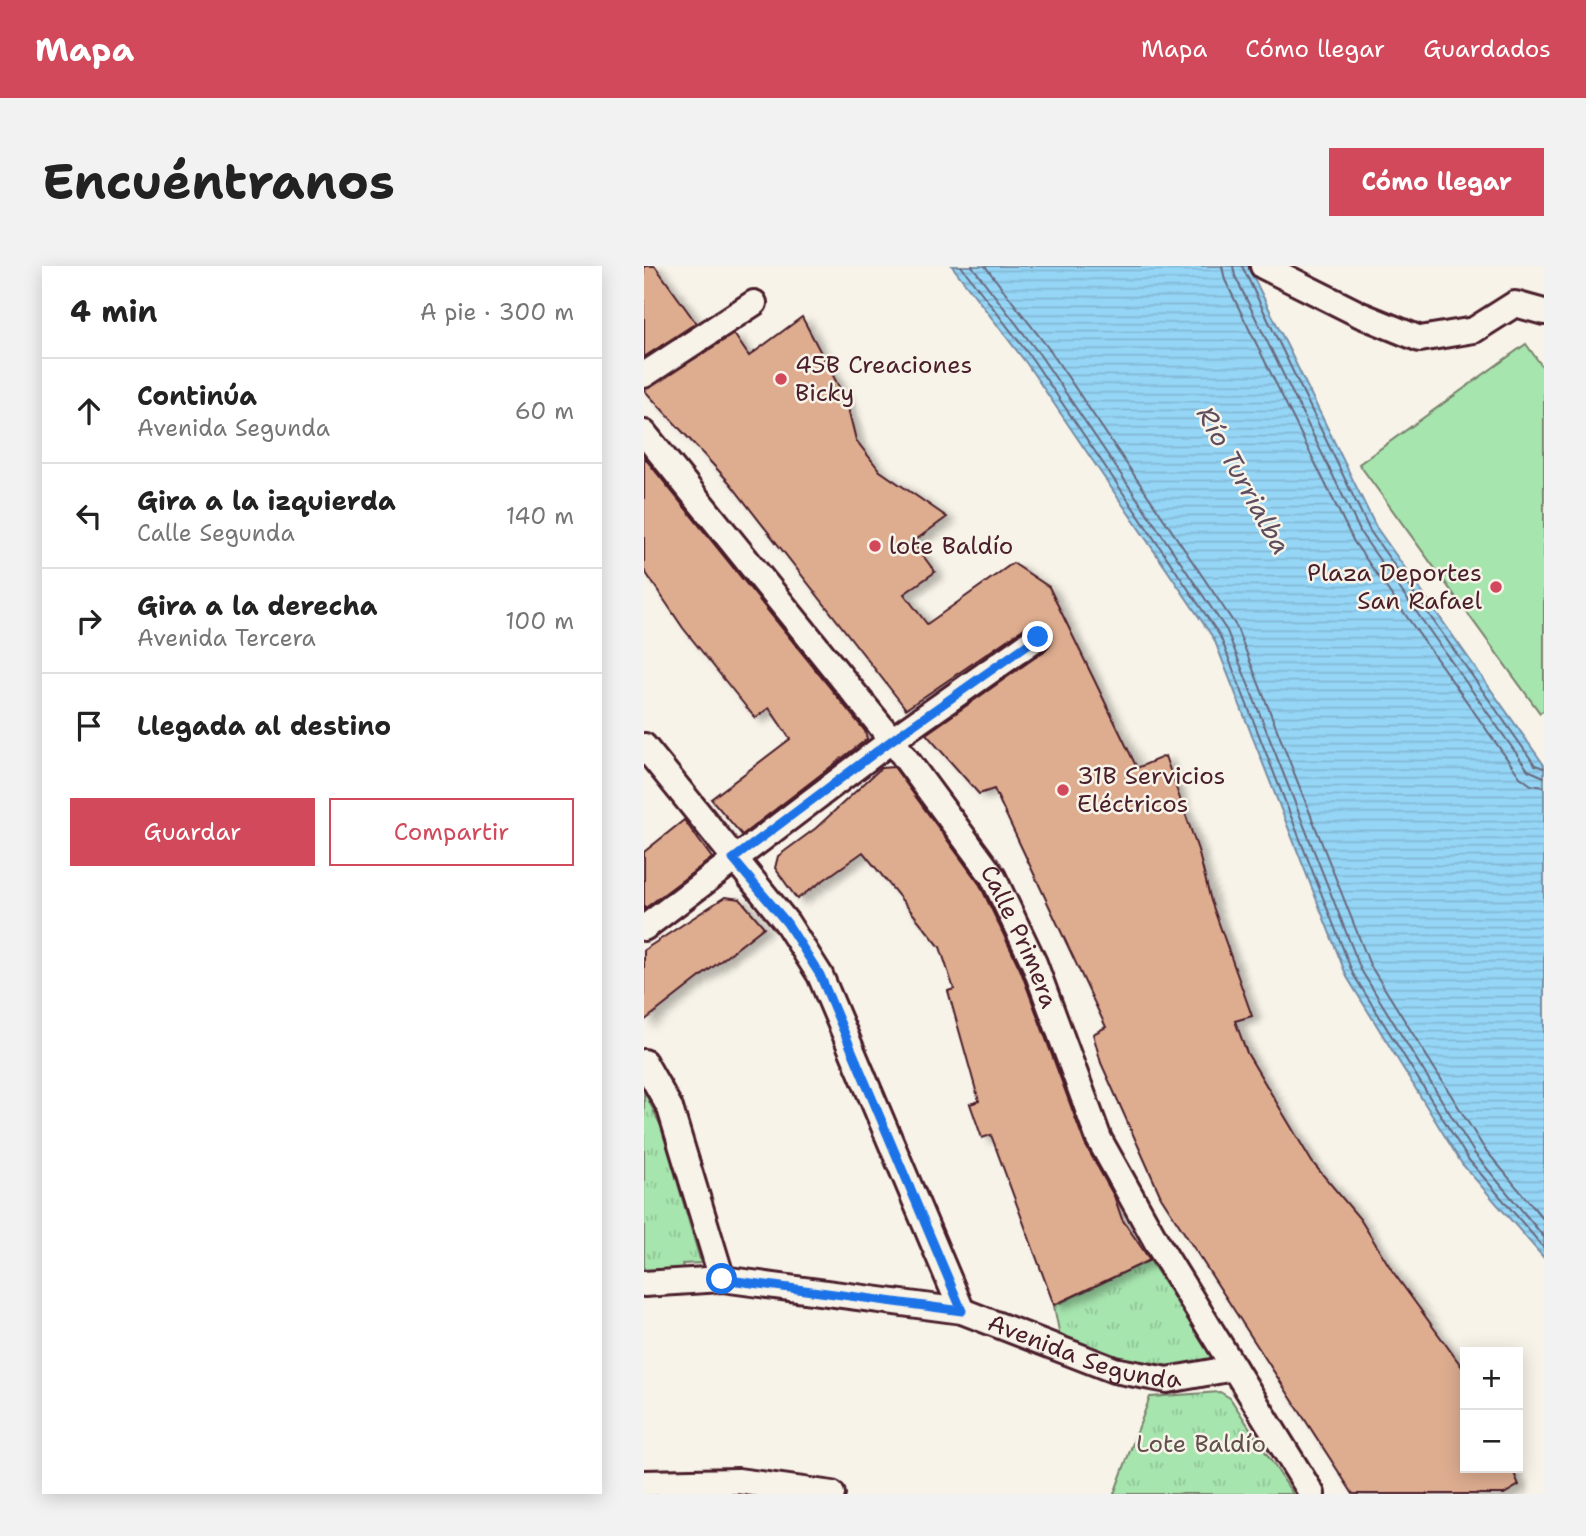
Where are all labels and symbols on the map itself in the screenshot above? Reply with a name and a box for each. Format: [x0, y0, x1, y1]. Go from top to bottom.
place label: 45B Creaciones Bicky [795, 349, 972, 409]
marker: 45B Creaciones Bicky [773, 371, 789, 387]
water label: Río Turrialba [1189, 400, 1299, 560]
place label: lote Baldío [889, 530, 1013, 562]
marker: lote Baldío [867, 538, 883, 554]
place label: Plaza Deportes San Rafael [1307, 557, 1483, 617]
marker: Plaza Deportes San Rafael [1488, 579, 1504, 595]
route end [1022, 621, 1053, 652]
place label: 31B Servicios Eléctricos [1077, 760, 1225, 820]
marker: 31B Servicios Eléctricos [1055, 782, 1071, 798]
street label: Calle Primera [973, 858, 1065, 1013]
route start [706, 1263, 737, 1294]
street label: Avenida Segunda [983, 1307, 1183, 1396]
park label: Lote Baldío [1136, 1428, 1266, 1460]

